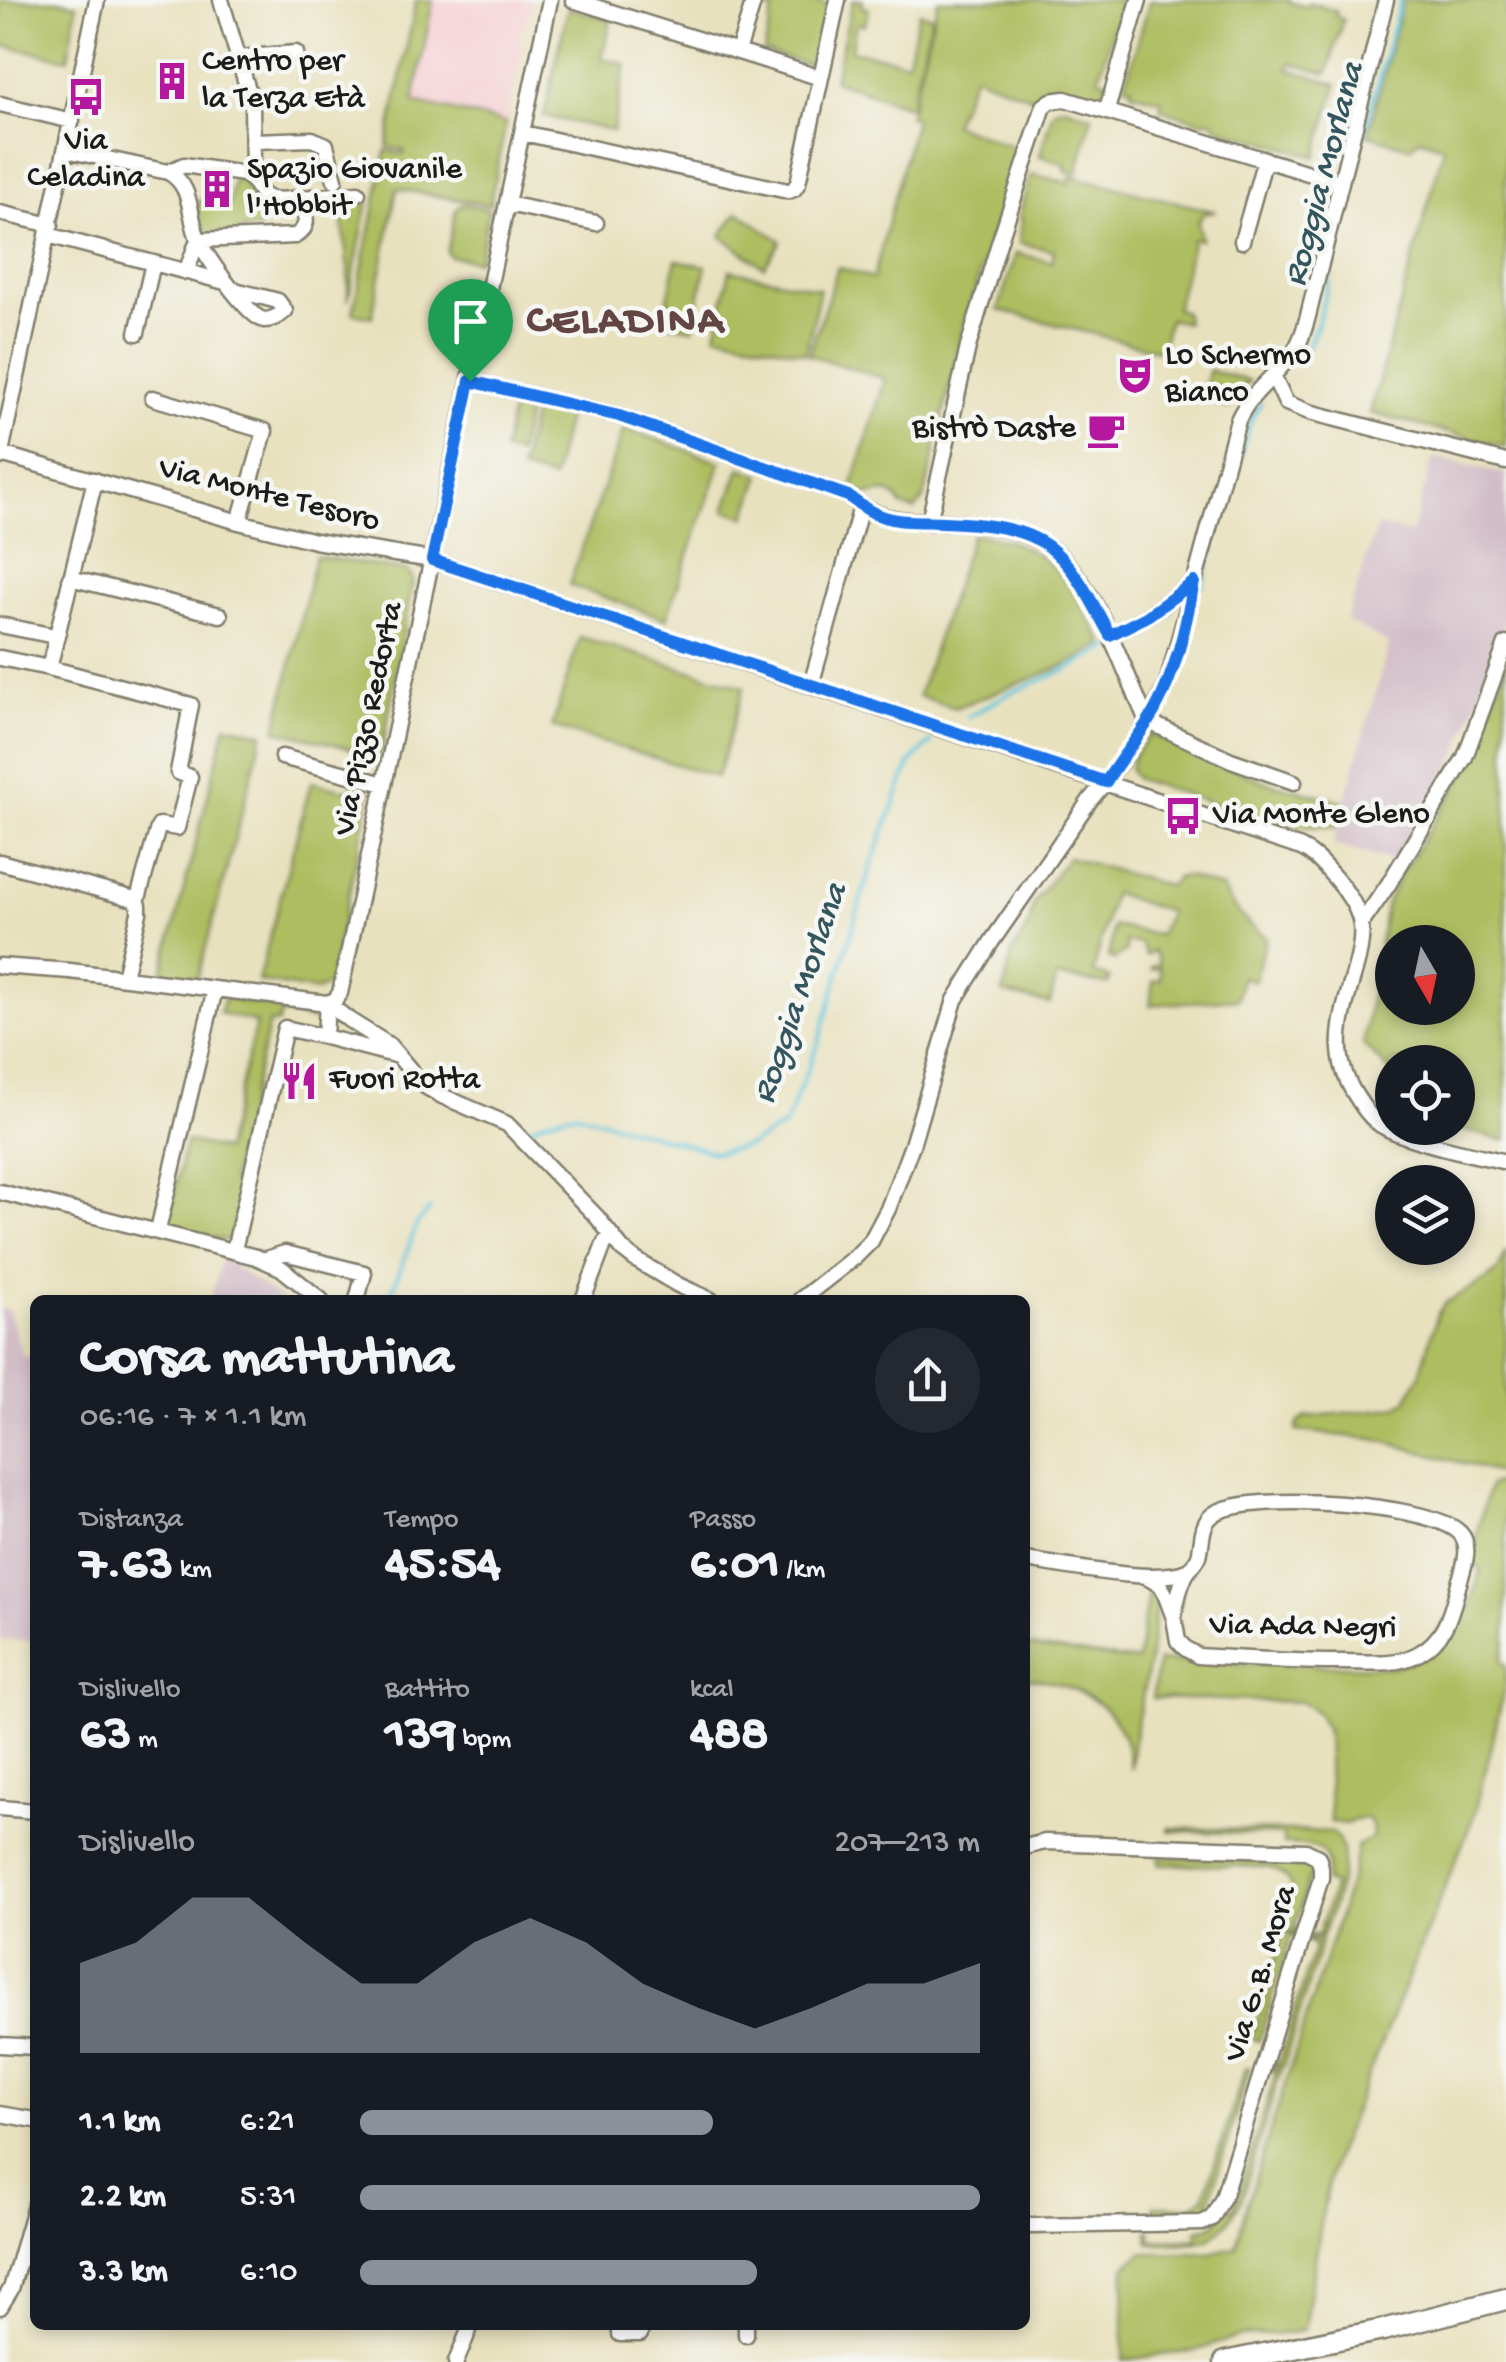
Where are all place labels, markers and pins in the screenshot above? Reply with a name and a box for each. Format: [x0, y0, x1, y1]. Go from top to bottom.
place label: Centro per la Terza Età [202, 44, 366, 119]
building icon: Centro per la Terza Età [151, 60, 193, 102]
bus stop icon: Via Celadina [65, 76, 107, 118]
place label: Via Celadina [27, 123, 146, 198]
place label: Spazio Giovanile l'Hobbit [247, 152, 462, 227]
building icon: Spazio Giovanile l'Hobbit [196, 168, 238, 210]
pin [428, 279, 513, 382]
place label: Lo Schermo Bianco [1164, 338, 1311, 413]
theatre icon: Lo Schermo Bianco [1114, 354, 1156, 396]
cafe icon: Bistrò Daste [1085, 409, 1127, 451]
place label: Bistrò Daste [911, 411, 1076, 449]
bus stop icon: Via Monte Gleno [1162, 795, 1204, 837]
place label: Via Monte Gleno [1212, 797, 1430, 835]
restaurant icon: Fuori Rotta [278, 1060, 320, 1102]
place label: Fuori Rotta [328, 1062, 481, 1100]

